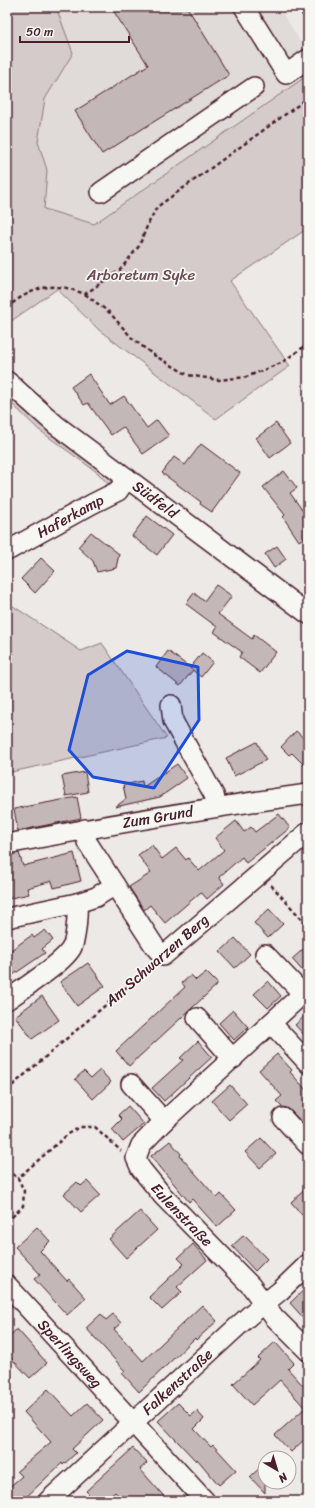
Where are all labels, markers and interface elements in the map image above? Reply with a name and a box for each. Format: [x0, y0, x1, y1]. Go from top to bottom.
scale bar [20, 18, 129, 44]
text: 50 m [26, 21, 53, 43]
park label: Arboretum Syke [86, 262, 195, 288]
street label: Südfeld [127, 474, 185, 526]
street label: Haferkamp [32, 487, 109, 545]
street label: Zum Grund [120, 798, 196, 836]
street label: Am Schwarzen Berg [98, 907, 215, 1014]
street label: Eulenstraße [144, 1177, 219, 1253]
street label: Sperlingsweg [31, 1313, 109, 1395]
street label: Falkenstraße [136, 1342, 219, 1422]
north arrow [257, 1450, 297, 1490]
text: N [274, 1467, 292, 1488]

